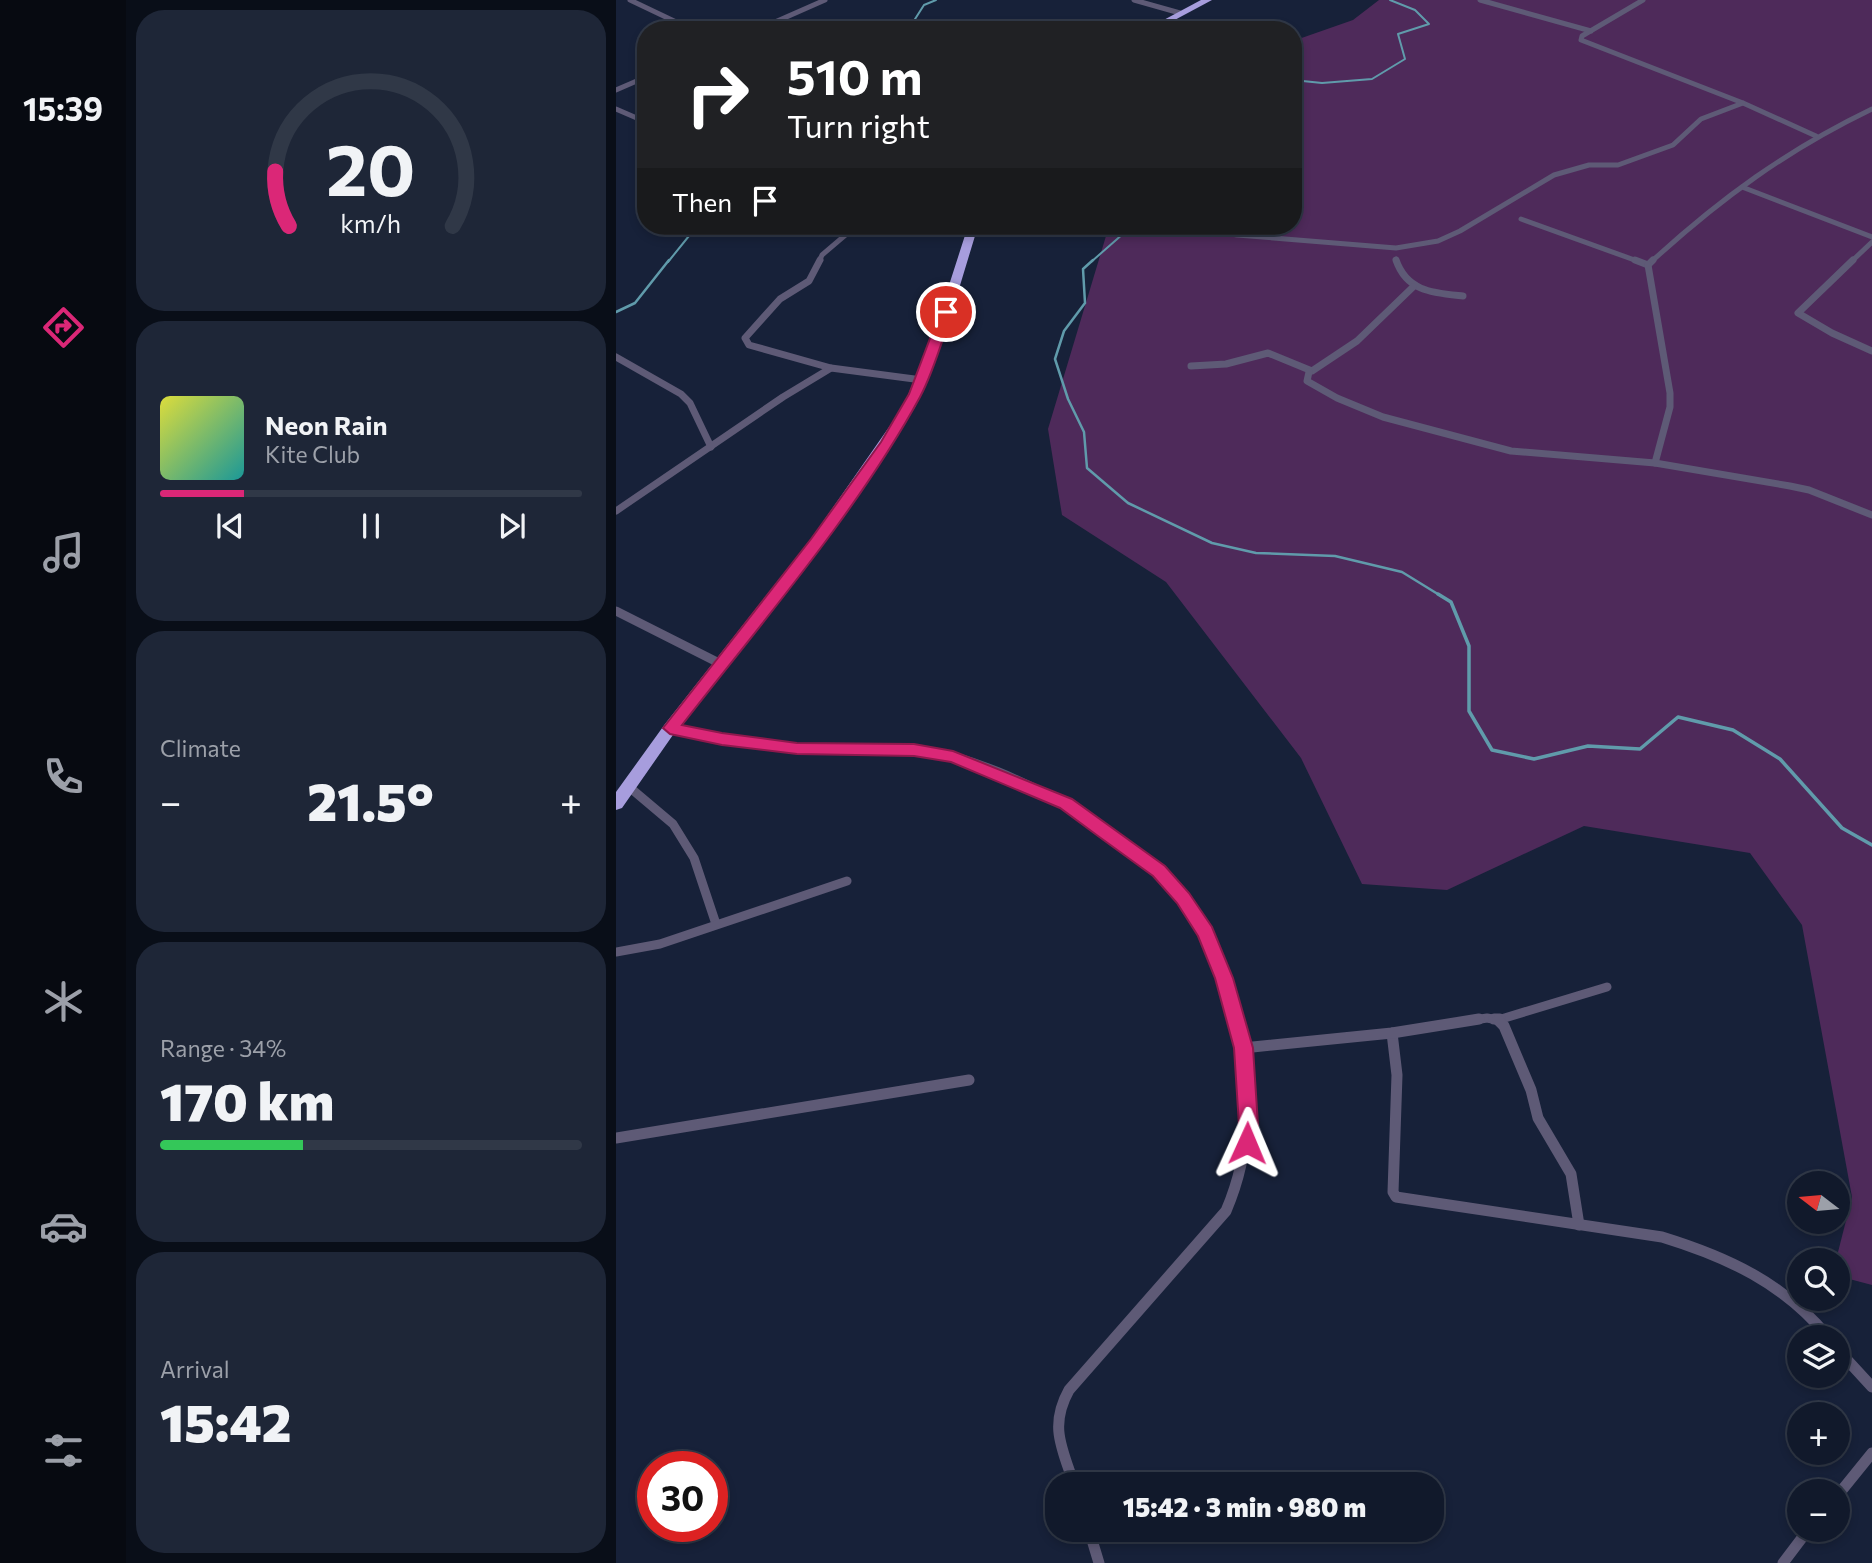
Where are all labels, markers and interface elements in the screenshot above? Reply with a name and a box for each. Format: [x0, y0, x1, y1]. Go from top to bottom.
text: 510 m [787, 45, 922, 105]
icon: right [672, 49, 763, 140]
text: 15:39 [23, 88, 103, 128]
text: Turn right [787, 105, 930, 145]
text: 20 [326, 123, 416, 212]
icon: arrive [746, 182, 784, 220]
text: Then [672, 186, 732, 217]
text: km/h [341, 208, 401, 238]
pin [916, 282, 976, 342]
icon: arrive [927, 293, 965, 331]
icon: directions [39, 303, 88, 352]
text: Neon Rain [265, 409, 388, 440]
text: Kite Club [265, 440, 360, 468]
icon: previous [211, 507, 249, 545]
icon: pause [352, 507, 390, 545]
icon: next [493, 507, 531, 545]
icon: music [39, 528, 88, 577]
text: Climate [160, 734, 241, 762]
icon: phone [39, 752, 88, 801]
text: 21.5° [307, 768, 434, 832]
text: − [160, 777, 182, 824]
text: + [560, 777, 582, 824]
icon: climate [39, 977, 88, 1026]
text: Range · 34% [160, 1034, 286, 1062]
text: 170 km [160, 1068, 334, 1132]
position arrow [1210, 1106, 1284, 1180]
north arrow [1787, 1171, 1850, 1234]
map controls [1787, 1171, 1850, 1542]
icon: car [39, 1202, 88, 1251]
button: search [1787, 1248, 1850, 1311]
button: layers [1787, 1325, 1850, 1388]
text: Arrival [160, 1355, 230, 1383]
text: 15:42 [160, 1389, 292, 1453]
button: + [1787, 1402, 1850, 1465]
icon: filters [39, 1426, 88, 1475]
speed limit sign: 30 [637, 1451, 728, 1542]
button: − [1787, 1479, 1850, 1542]
text: 15:42 · 3 min · 980 m [1123, 1491, 1366, 1522]

